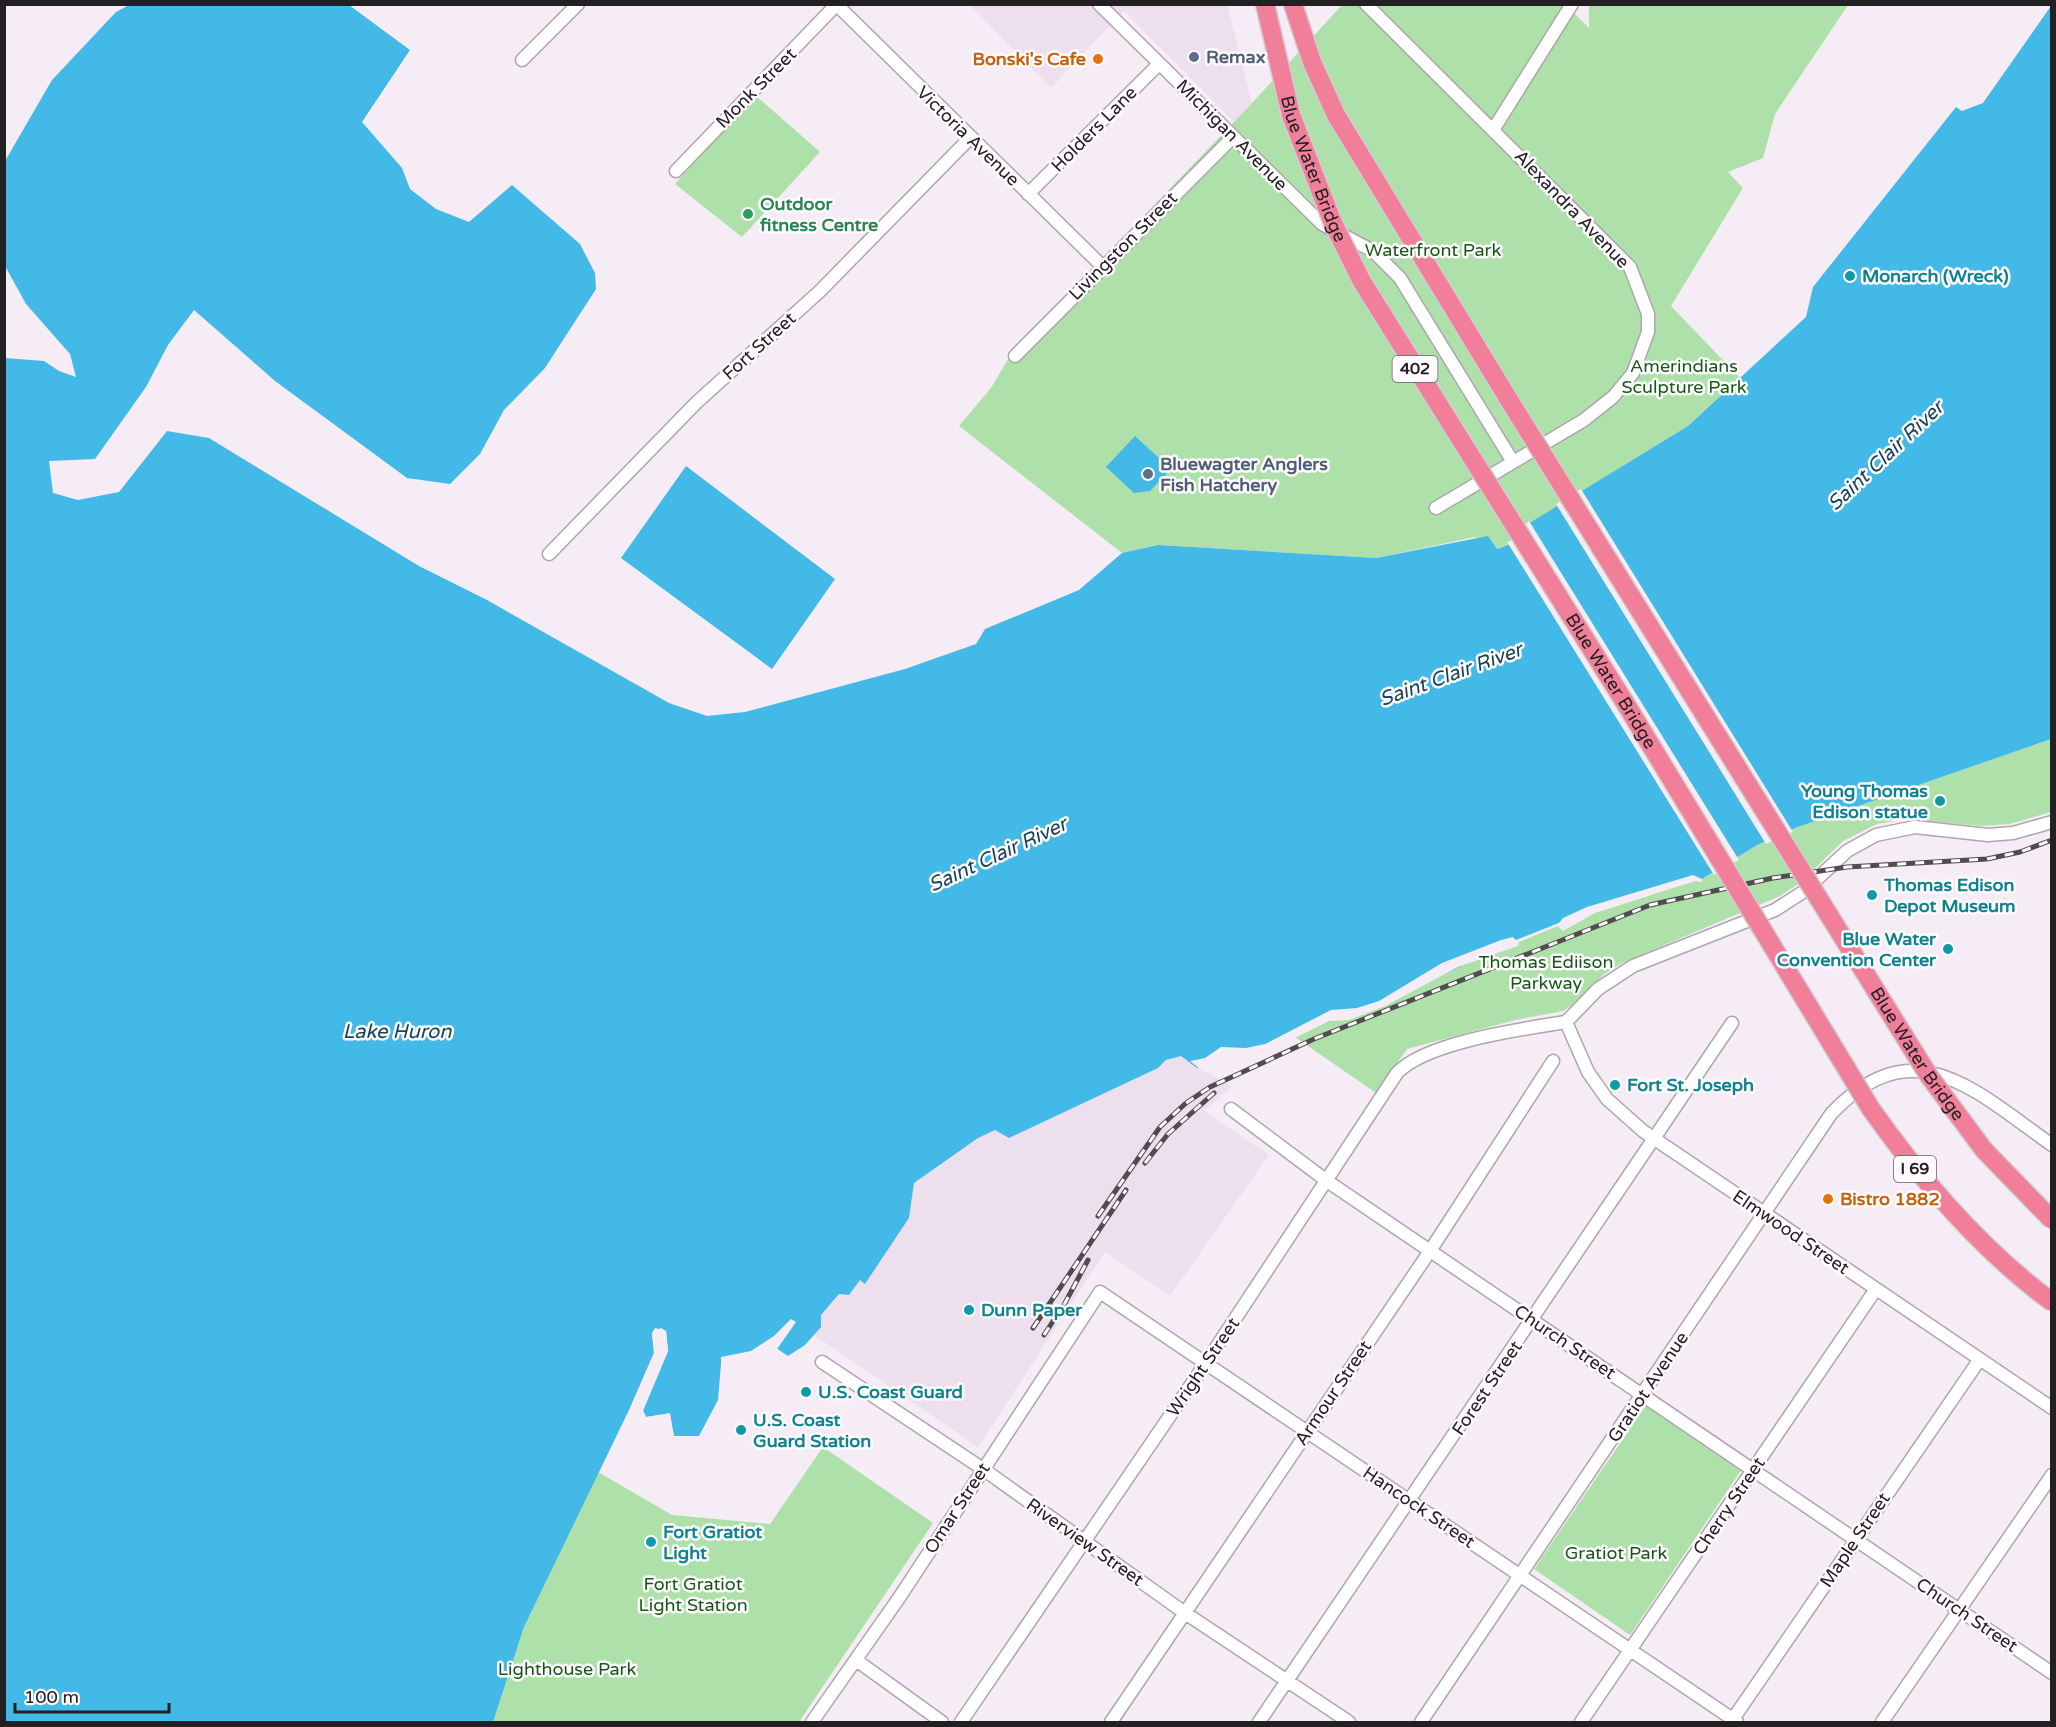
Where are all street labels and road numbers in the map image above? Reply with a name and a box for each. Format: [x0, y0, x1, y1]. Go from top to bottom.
street label: Monk Street [711, 43, 801, 133]
street label: Michigan Avenue [1172, 75, 1292, 195]
street label: Victoria Avenue [912, 81, 1024, 191]
street label: Holders Lane [1047, 82, 1141, 176]
street label: Blue Water Bridge [1276, 93, 1352, 246]
street label: Alexandra Avenue [1510, 145, 1634, 273]
street label: Livingston Street [1064, 187, 1182, 305]
street label: Fort Street [718, 307, 800, 385]
road number: 402 [1392, 356, 1438, 382]
street label: Blue Water Bridge [1561, 609, 1661, 753]
street label: Blue Water Bridge [1866, 983, 1969, 1125]
road number: I 69 [1894, 1156, 1936, 1182]
street label: Elmwood Street [1729, 1185, 1854, 1279]
street label: Church Street [1510, 1300, 1620, 1384]
street label: Wright Street [1162, 1313, 1244, 1421]
street label: Gratiot Avenue [1603, 1328, 1693, 1446]
street label: Armour Street [1290, 1336, 1376, 1450]
street label: Forest Street [1447, 1336, 1527, 1440]
street label: Cherry Street [1688, 1453, 1770, 1559]
street label: Omar Street [919, 1458, 995, 1558]
street label: Hancock Street [1359, 1461, 1479, 1553]
street label: Maple Street [1815, 1488, 1895, 1592]
street label: Riverview Street [1022, 1493, 1148, 1591]
street label: Church Street [1912, 1573, 2022, 1657]

